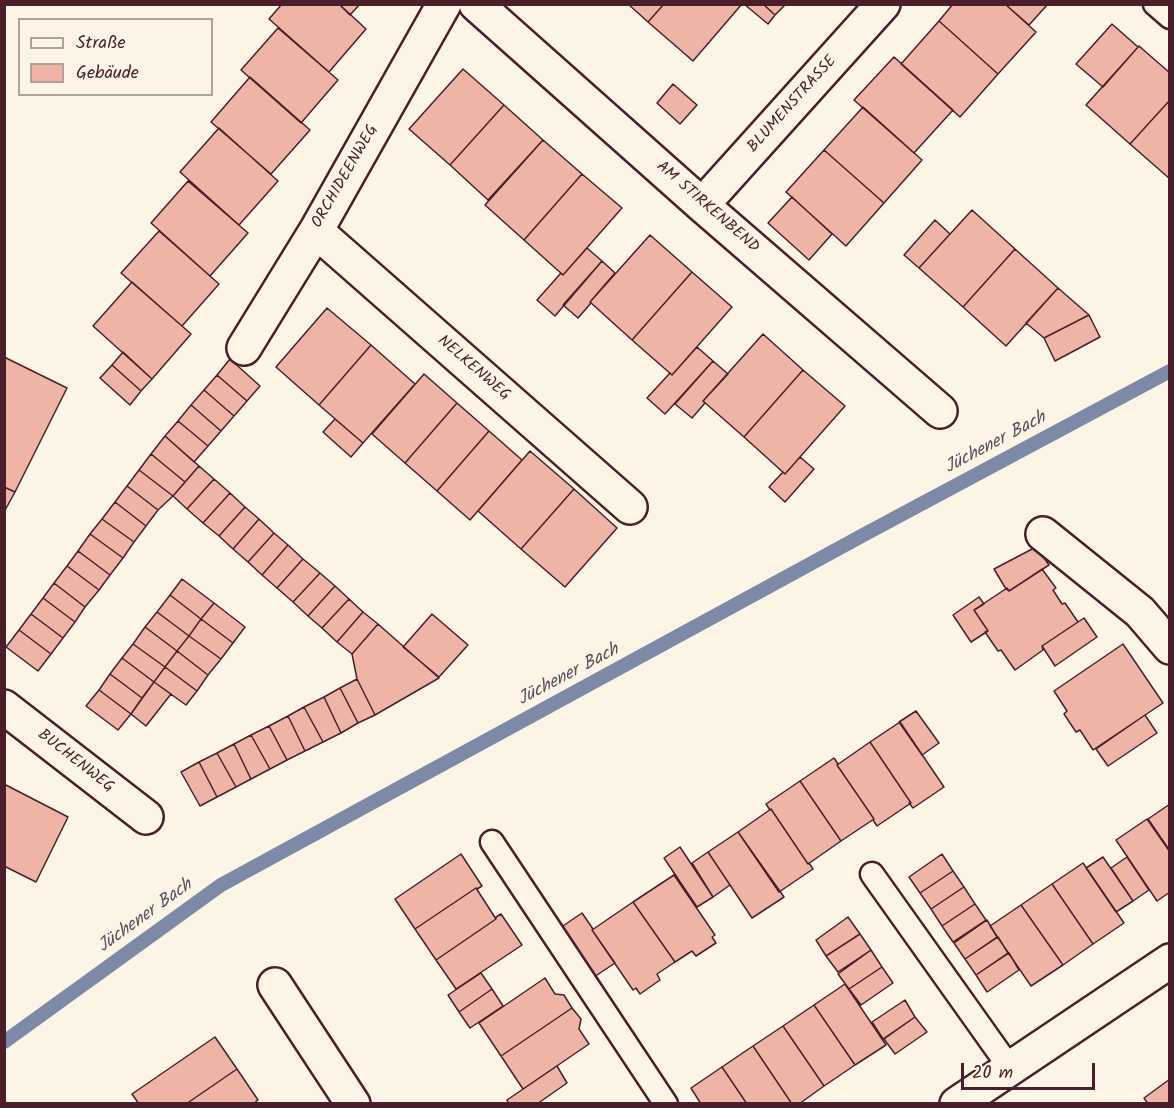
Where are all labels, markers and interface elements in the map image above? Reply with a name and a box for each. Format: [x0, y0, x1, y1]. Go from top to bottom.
legend [18, 18, 213, 96]
text: Straße [76, 29, 126, 58]
street label: BLUMENSTRASSE [744, 53, 842, 157]
text: Gebäude [76, 59, 139, 88]
street label: ORCHIDEENWEG [309, 122, 383, 232]
street label: AM STIRKENBEND [651, 158, 763, 258]
street label: NELKENWEG [433, 332, 513, 406]
water label: Jüchener Bach [942, 408, 1050, 480]
water label: Jüchener Bach [515, 640, 623, 712]
street label: BUCHENWEG [33, 726, 117, 798]
water label: Jüchener Bach [95, 876, 197, 958]
scale bar [964, 1051, 1098, 1089]
text: 20 m [972, 1059, 1013, 1088]

